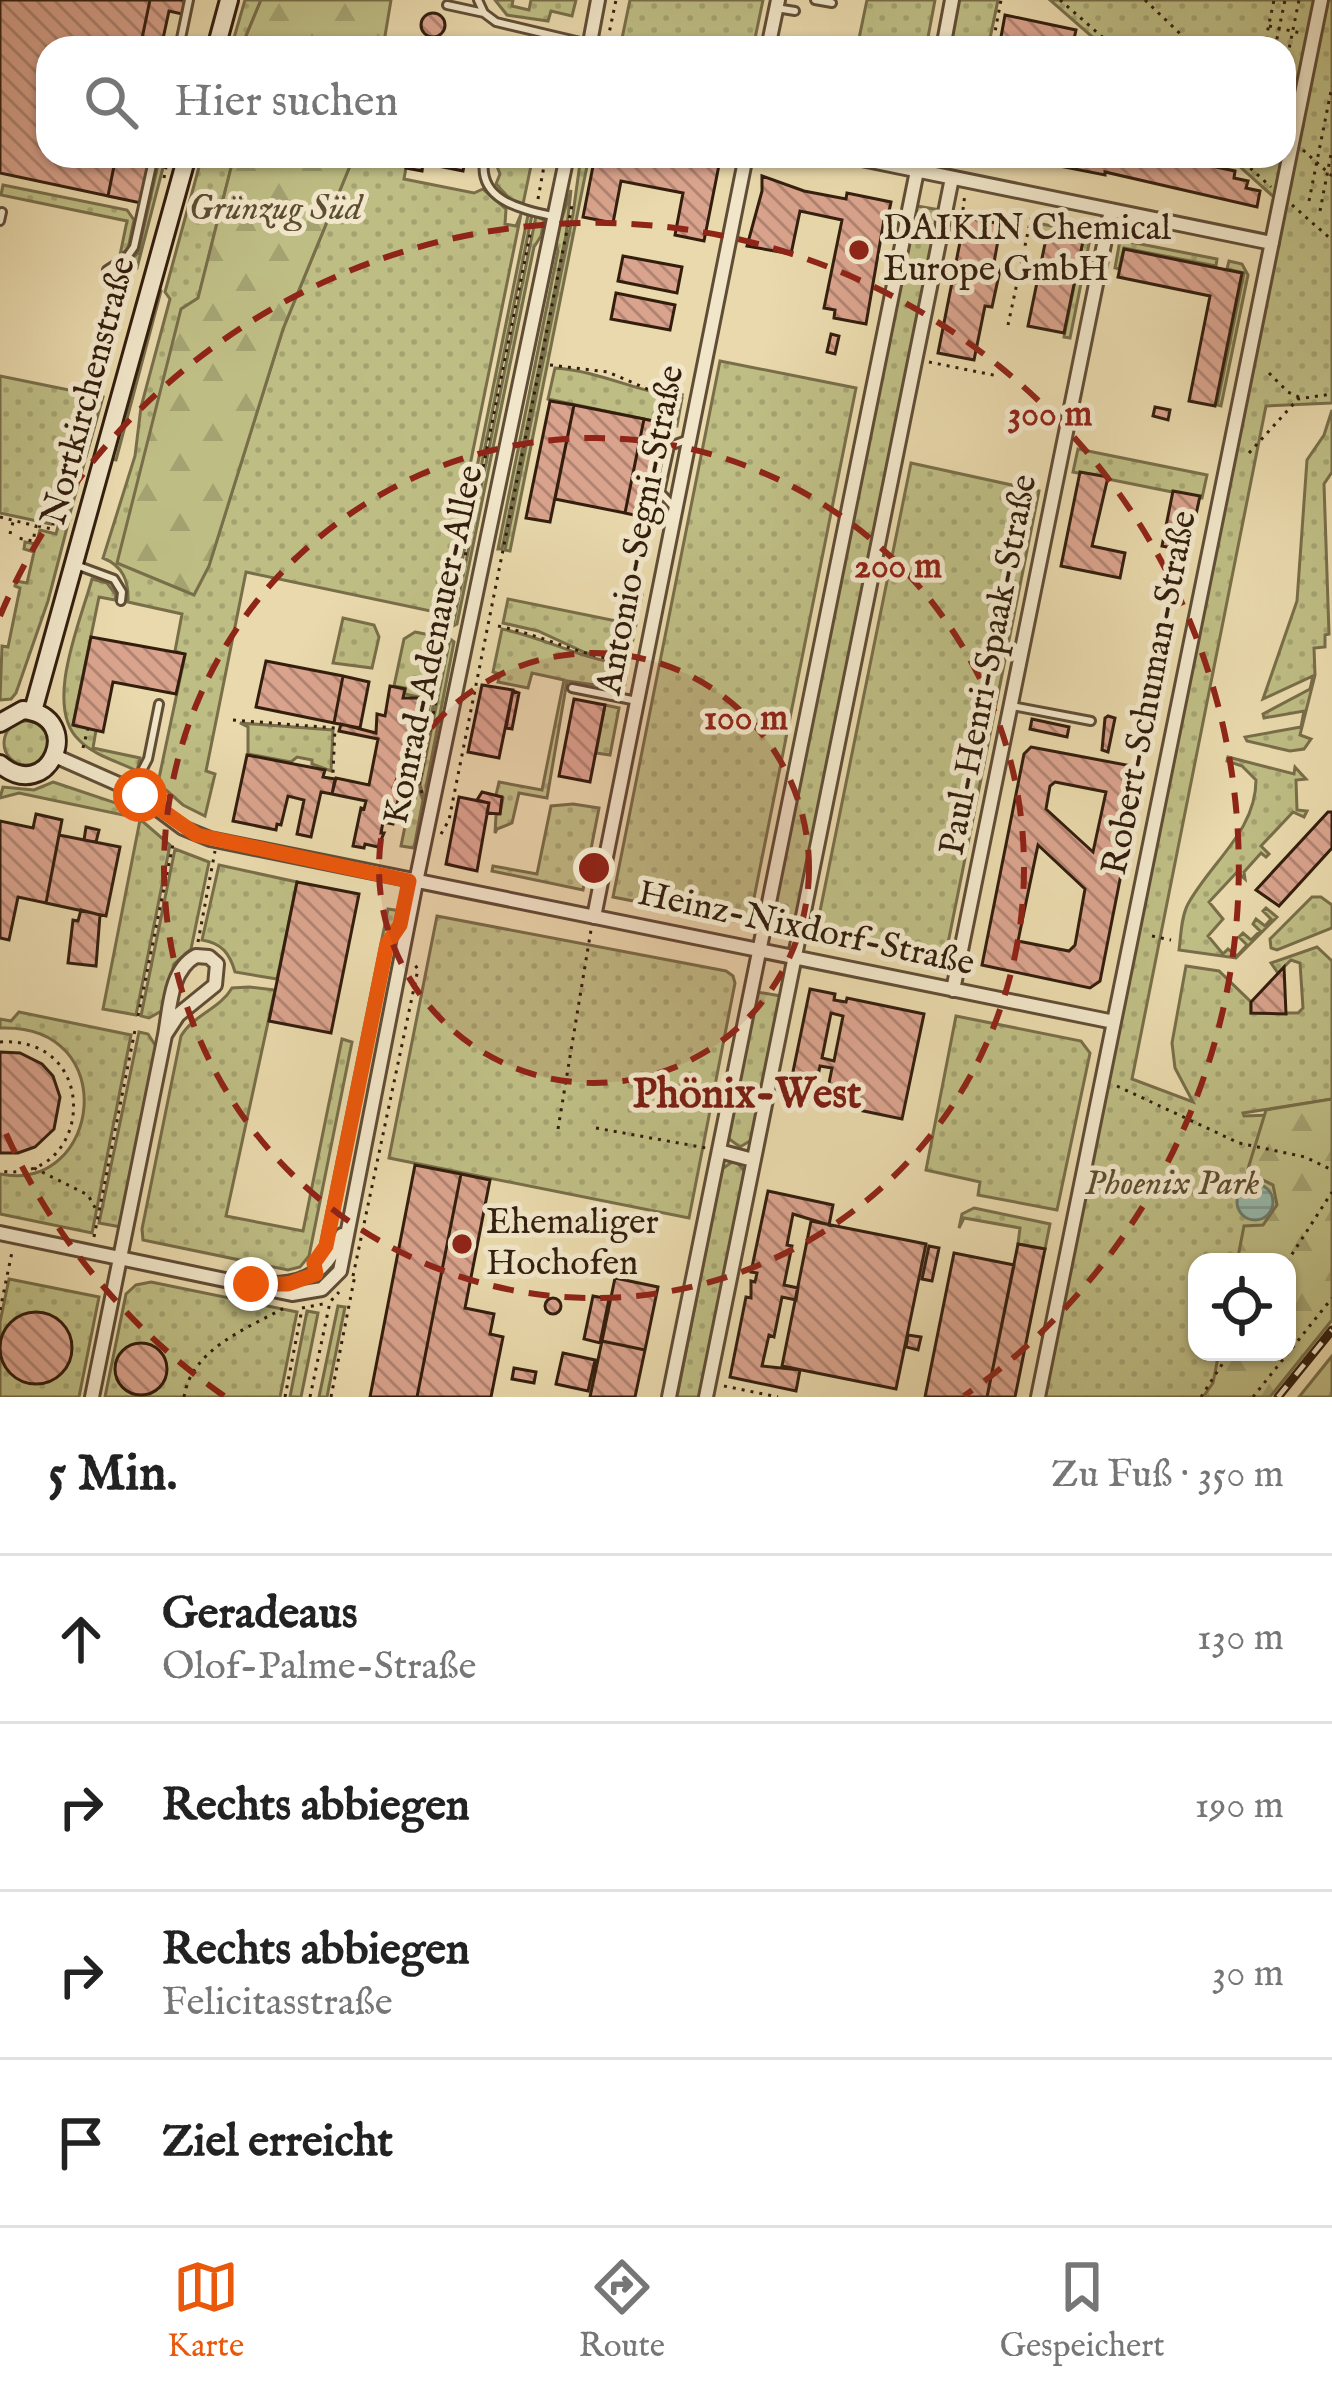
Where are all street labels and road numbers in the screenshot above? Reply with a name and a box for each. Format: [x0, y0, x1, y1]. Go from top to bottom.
street label: Nortkirchenstraße [31, 252, 147, 530]
street label: Antonio-Segni-Straße [586, 361, 695, 699]
street label: Konrad-Adenauer-Allee [373, 461, 495, 829]
street label: Paul-Henri-Spaak-Straße [930, 471, 1048, 859]
street label: Robert-Schuman-Straße [1092, 507, 1208, 879]
street label: Heinz-Nixdorf-Straße [633, 871, 979, 987]

